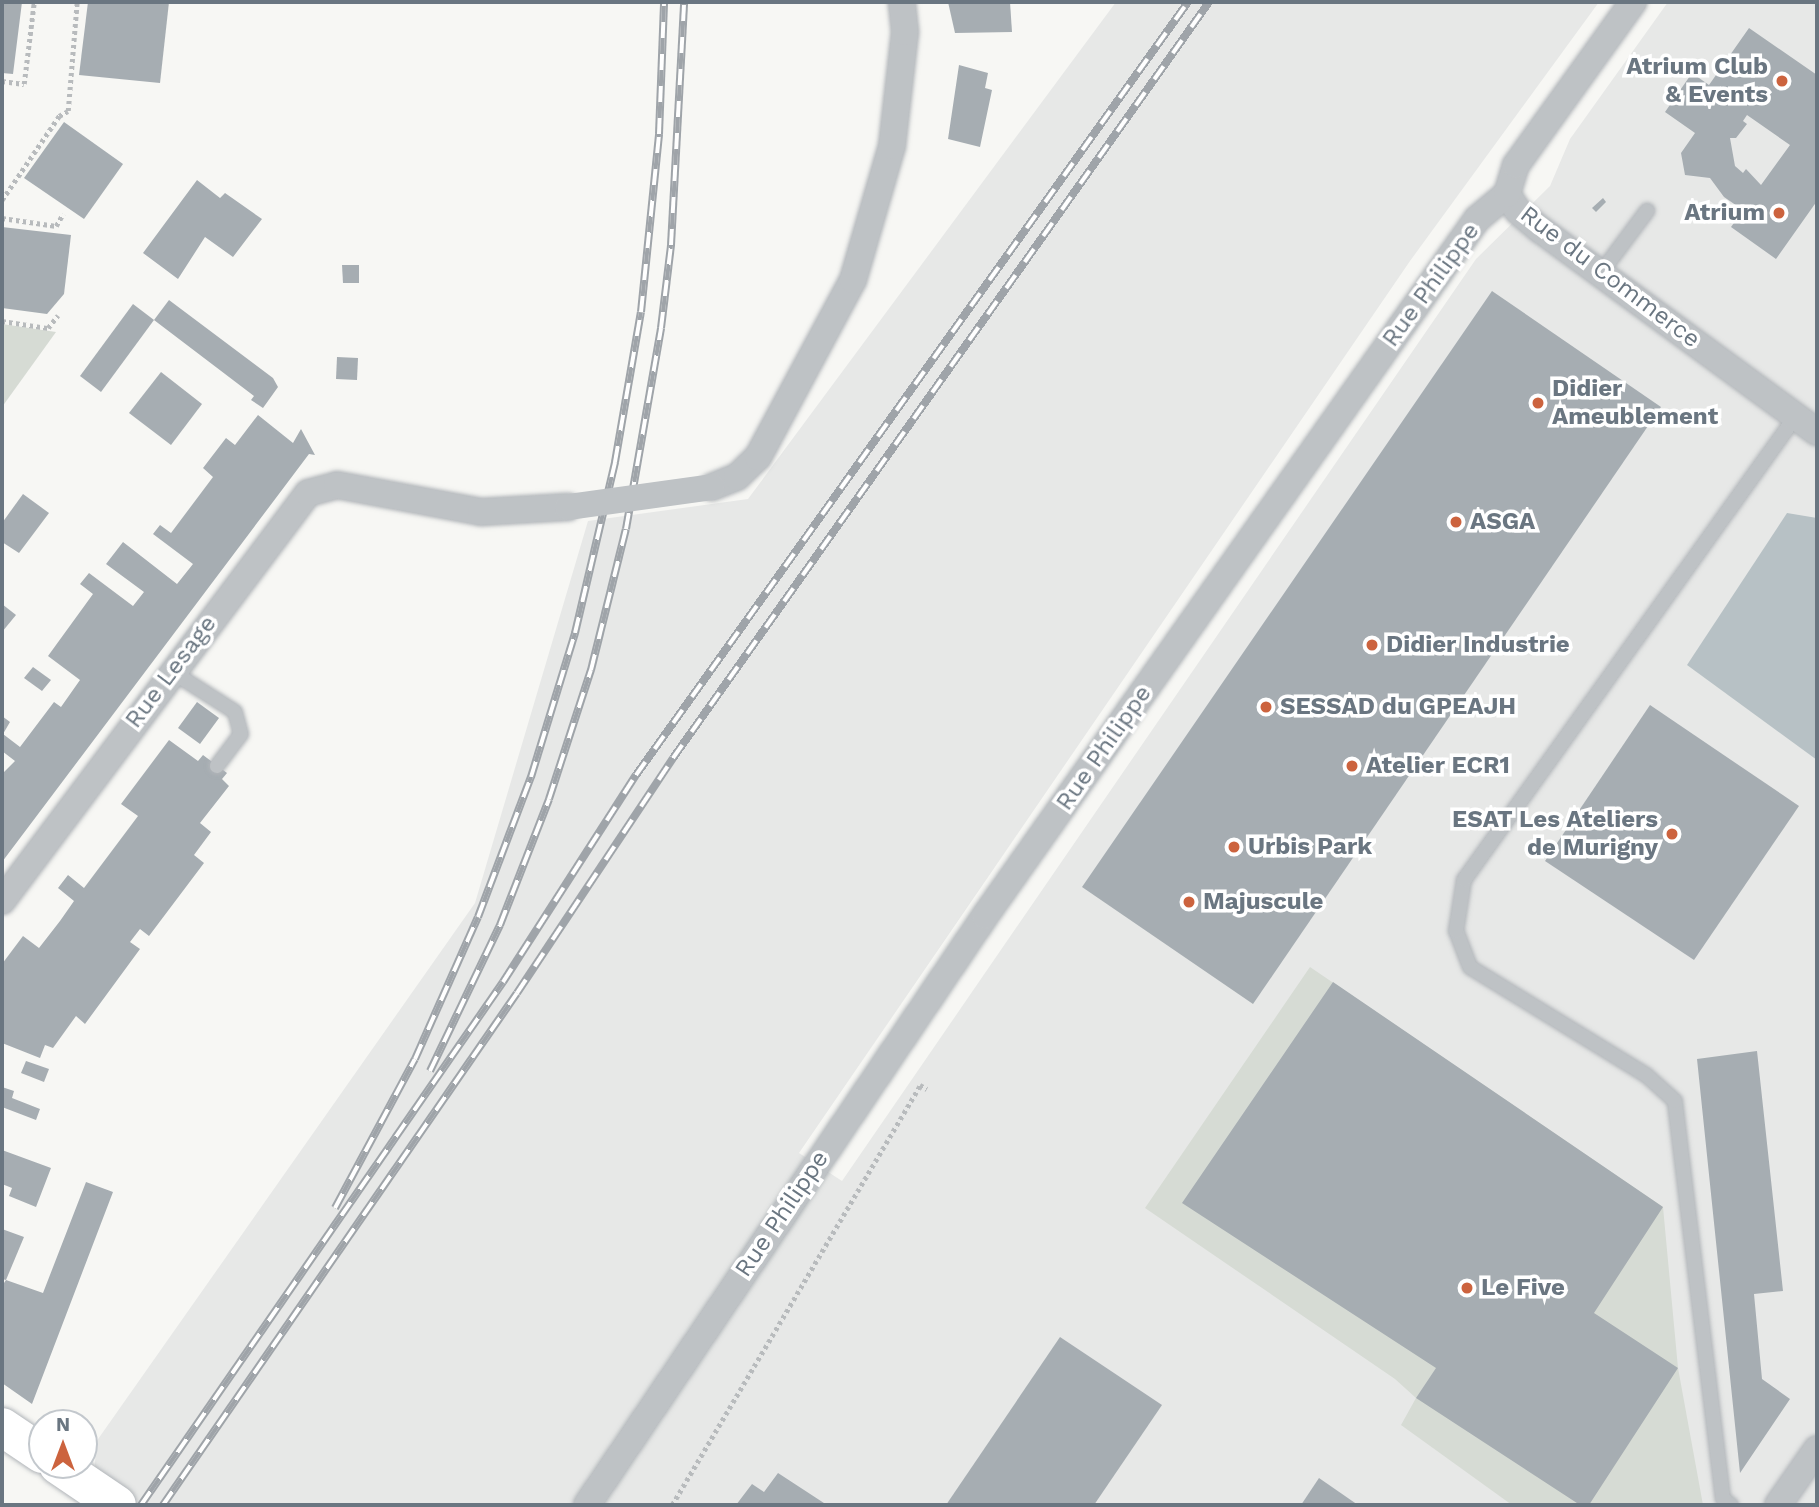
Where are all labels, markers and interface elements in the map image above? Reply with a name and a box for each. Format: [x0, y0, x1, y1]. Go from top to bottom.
place label: Atrium Club & Events [1626, 53, 1768, 109]
marker: Atrium Club & Events [1774, 73, 1790, 89]
place label: Atrium [1684, 199, 1765, 227]
street label: Rue du Commerce [1514, 200, 1706, 354]
marker: Atrium [1771, 205, 1787, 221]
street label: Rue Philippe [1376, 217, 1486, 353]
place label: Didier Ameublement [1552, 375, 1718, 431]
marker: Didier Ameublement [1530, 395, 1546, 411]
place label: ASGA [1470, 508, 1535, 536]
marker: ASGA [1448, 514, 1464, 530]
street label: Rue Lesage [119, 610, 223, 734]
place label: Didier Industrie [1386, 631, 1570, 659]
marker: Didier Industrie [1364, 637, 1380, 653]
street label: Rue Philippe [1050, 680, 1158, 816]
place label: SESSAD du GPEAJH [1280, 693, 1516, 721]
marker: SESSAD du GPEAJH [1258, 699, 1274, 715]
place label: Atelier ECR1 [1366, 752, 1510, 780]
marker: Atelier ECR1 [1344, 758, 1360, 774]
place label: ESAT Les Ateliers de Murigny [1451, 806, 1658, 862]
marker: ESAT Les Ateliers de Murigny [1664, 826, 1680, 842]
place label: Urbis Park [1248, 833, 1372, 861]
marker: Urbis Park [1226, 839, 1242, 855]
place label: Majuscule [1203, 888, 1323, 916]
marker: Majuscule [1181, 894, 1197, 910]
street label: Rue Philippe [729, 1145, 835, 1283]
place label: Le Five [1481, 1274, 1565, 1302]
marker: Le Five [1459, 1280, 1475, 1296]
north arrow [28, 1409, 98, 1479]
text: N [56, 1413, 70, 1436]

